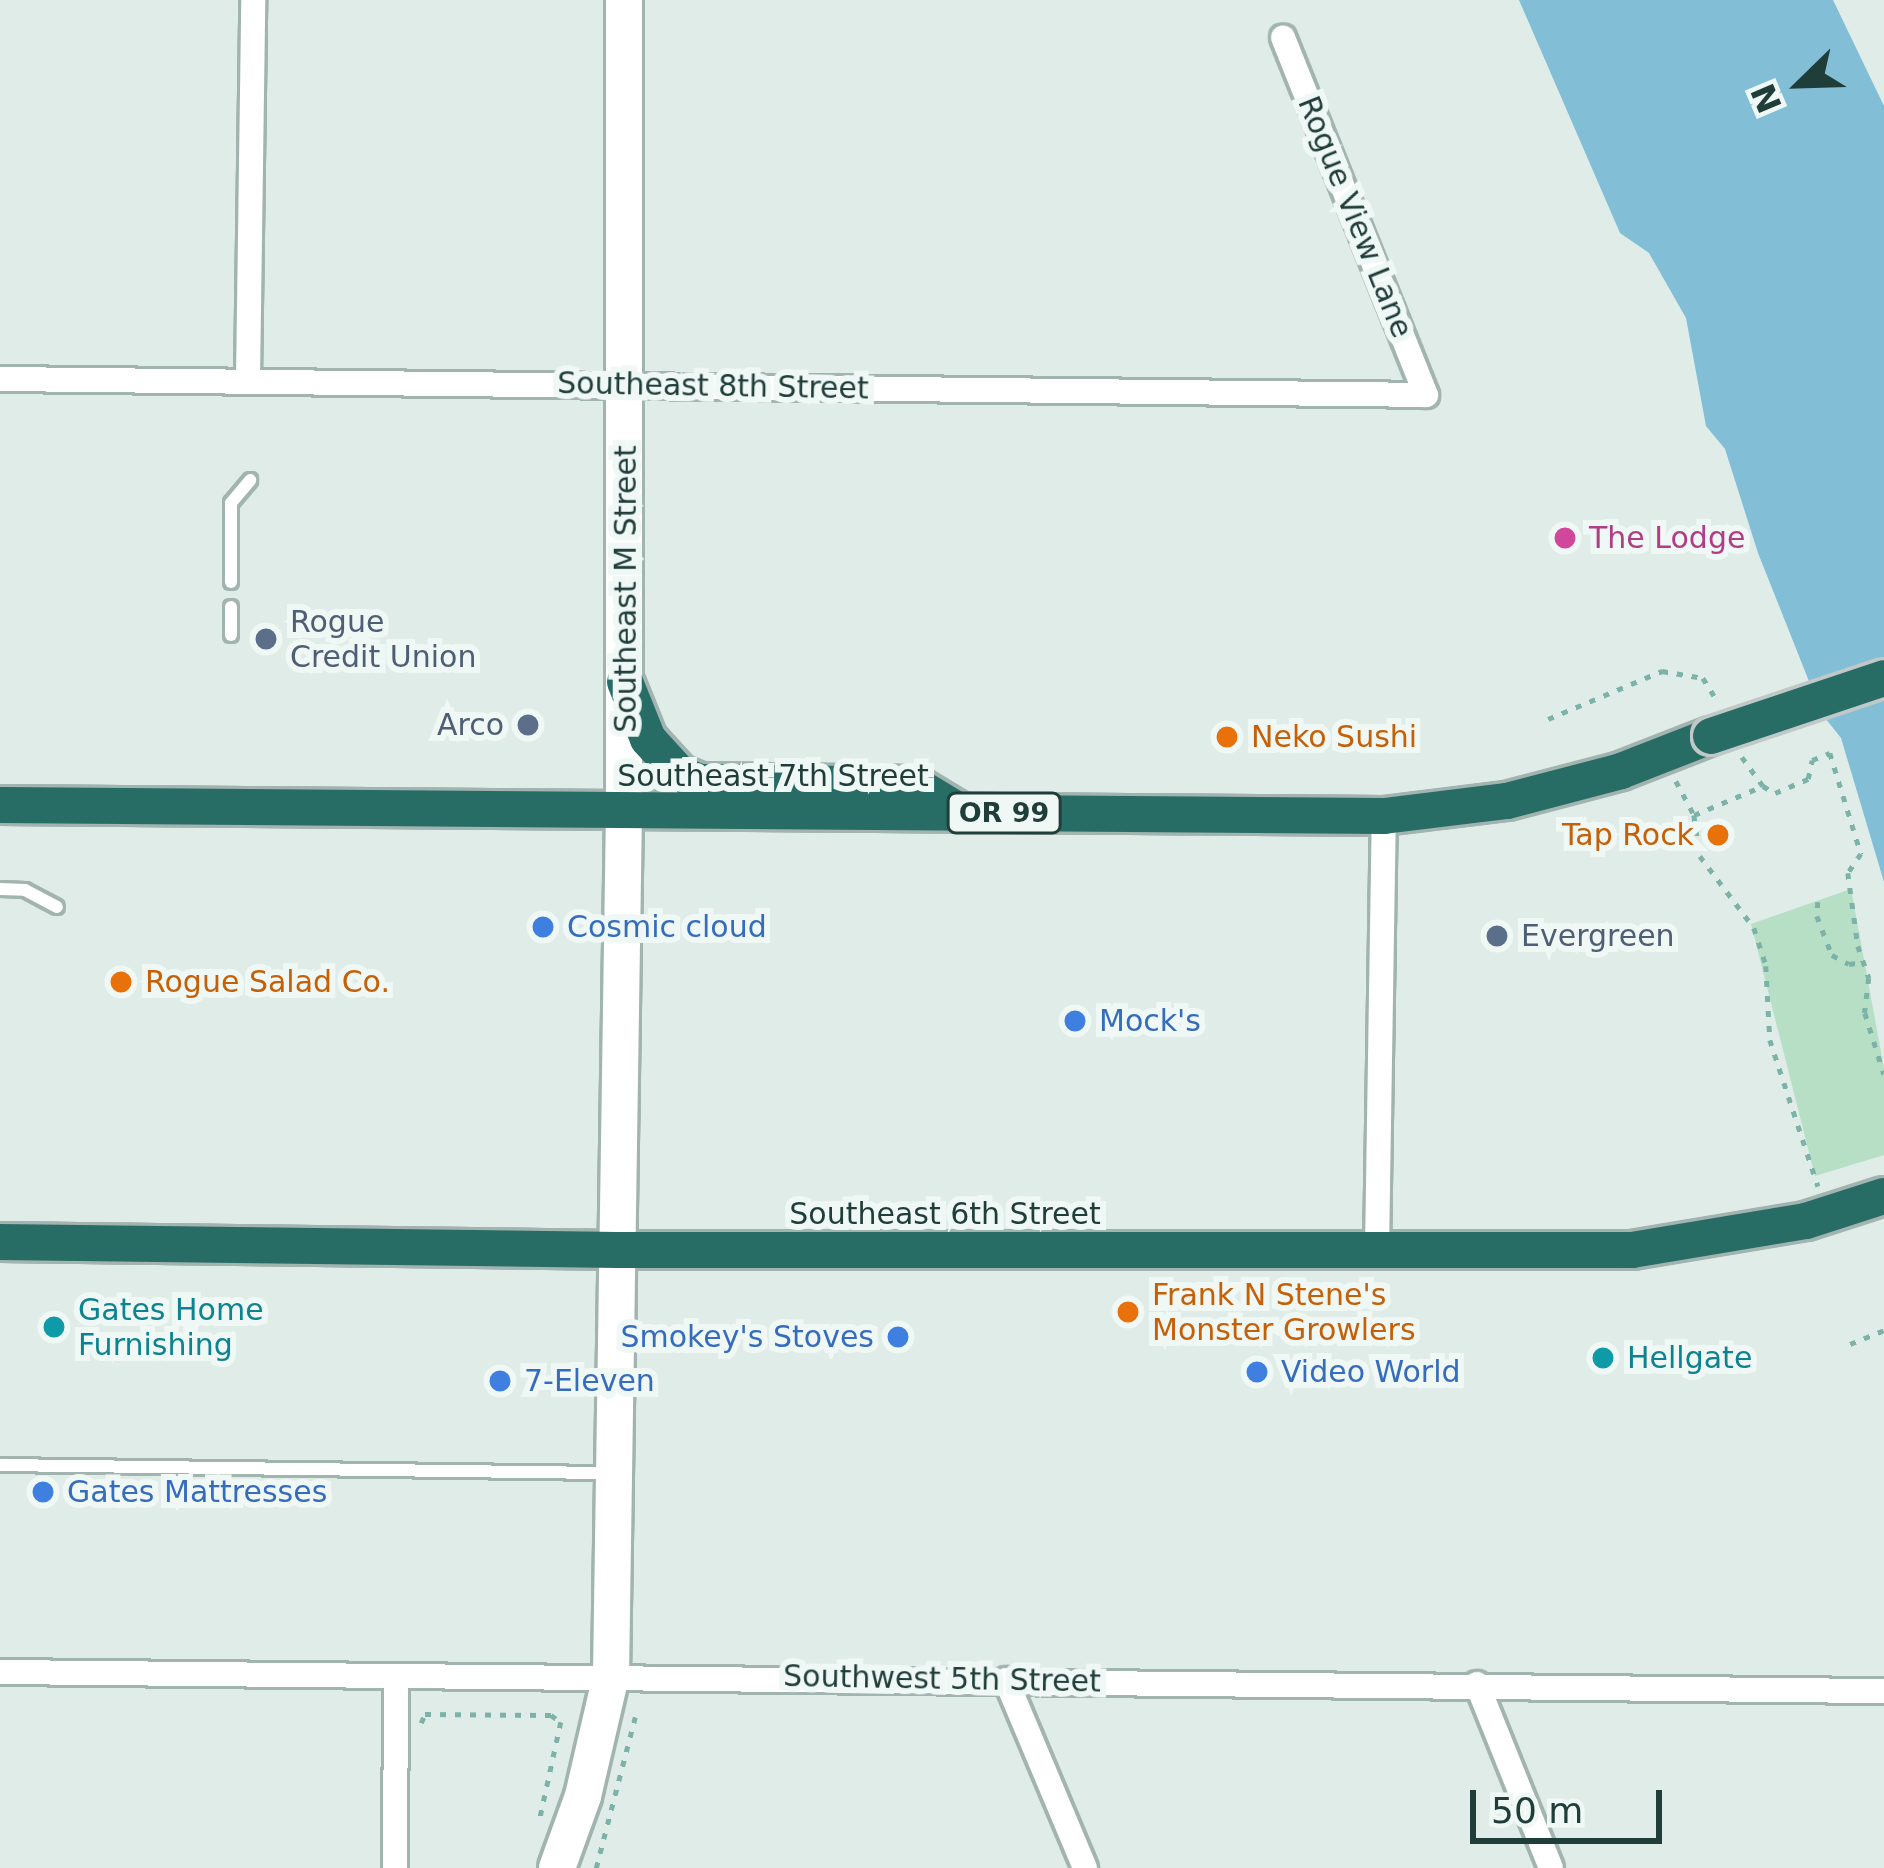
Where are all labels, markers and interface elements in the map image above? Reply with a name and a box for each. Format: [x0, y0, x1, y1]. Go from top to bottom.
north arrow [1740, 24, 1860, 144]
text: N [1743, 78, 1790, 119]
street label: Rogue View Lane [1290, 91, 1420, 343]
street label: Southeast 8th Street [557, 365, 869, 407]
street label: Southeast M Street [608, 445, 644, 733]
place label: The Lodge [1589, 520, 1745, 556]
marker: The Lodge [1552, 525, 1578, 551]
place label: Rogue Credit Union [290, 604, 476, 674]
marker: Rogue Credit Union [253, 626, 279, 652]
place label: Arco [437, 707, 504, 743]
marker: Arco [515, 712, 541, 738]
place label: Neko Sushi [1251, 719, 1417, 755]
marker: Neko Sushi [1214, 724, 1240, 750]
street label: Southeast 7th Street [617, 758, 929, 794]
road number: OR 99 [944, 792, 1064, 834]
place label: Tap Rock [1562, 817, 1694, 853]
marker: Tap Rock [1705, 822, 1731, 848]
place label: Cosmic cloud [567, 909, 767, 945]
marker: Cosmic cloud [530, 914, 556, 940]
place label: Evergreen [1521, 918, 1675, 954]
marker: Evergreen [1484, 923, 1510, 949]
place label: Rogue Salad Co. [145, 964, 390, 1000]
marker: Rogue Salad Co. [108, 969, 134, 995]
place label: Mock's [1099, 1003, 1201, 1039]
marker: Mock's [1062, 1008, 1088, 1034]
street label: Southeast 6th Street [789, 1196, 1101, 1232]
place label: Frank N Stene's Monster Growlers [1152, 1277, 1416, 1348]
place label: Gates Home Furnishing [78, 1292, 264, 1362]
marker: Frank N Stene's Monster Growlers [1115, 1299, 1141, 1325]
marker: Gates Home Furnishing [41, 1314, 67, 1340]
place label: Smokey's Stoves [620, 1319, 874, 1355]
marker: Smokey's Stoves [885, 1324, 911, 1350]
place label: Hellgate [1627, 1340, 1752, 1376]
marker: Hellgate [1590, 1345, 1616, 1371]
place label: Video World [1281, 1354, 1461, 1390]
marker: Video World [1244, 1359, 1270, 1385]
place label: 7-Eleven [524, 1363, 655, 1399]
marker: 7-Eleven [487, 1368, 513, 1394]
place label: Gates Mattresses [67, 1474, 327, 1510]
marker: Gates Mattresses [30, 1479, 56, 1505]
street label: Southwest 5th Street [783, 1658, 1101, 1700]
scale bar [1476, 1766, 1668, 1840]
text: 50 m [1491, 1790, 1583, 1831]

